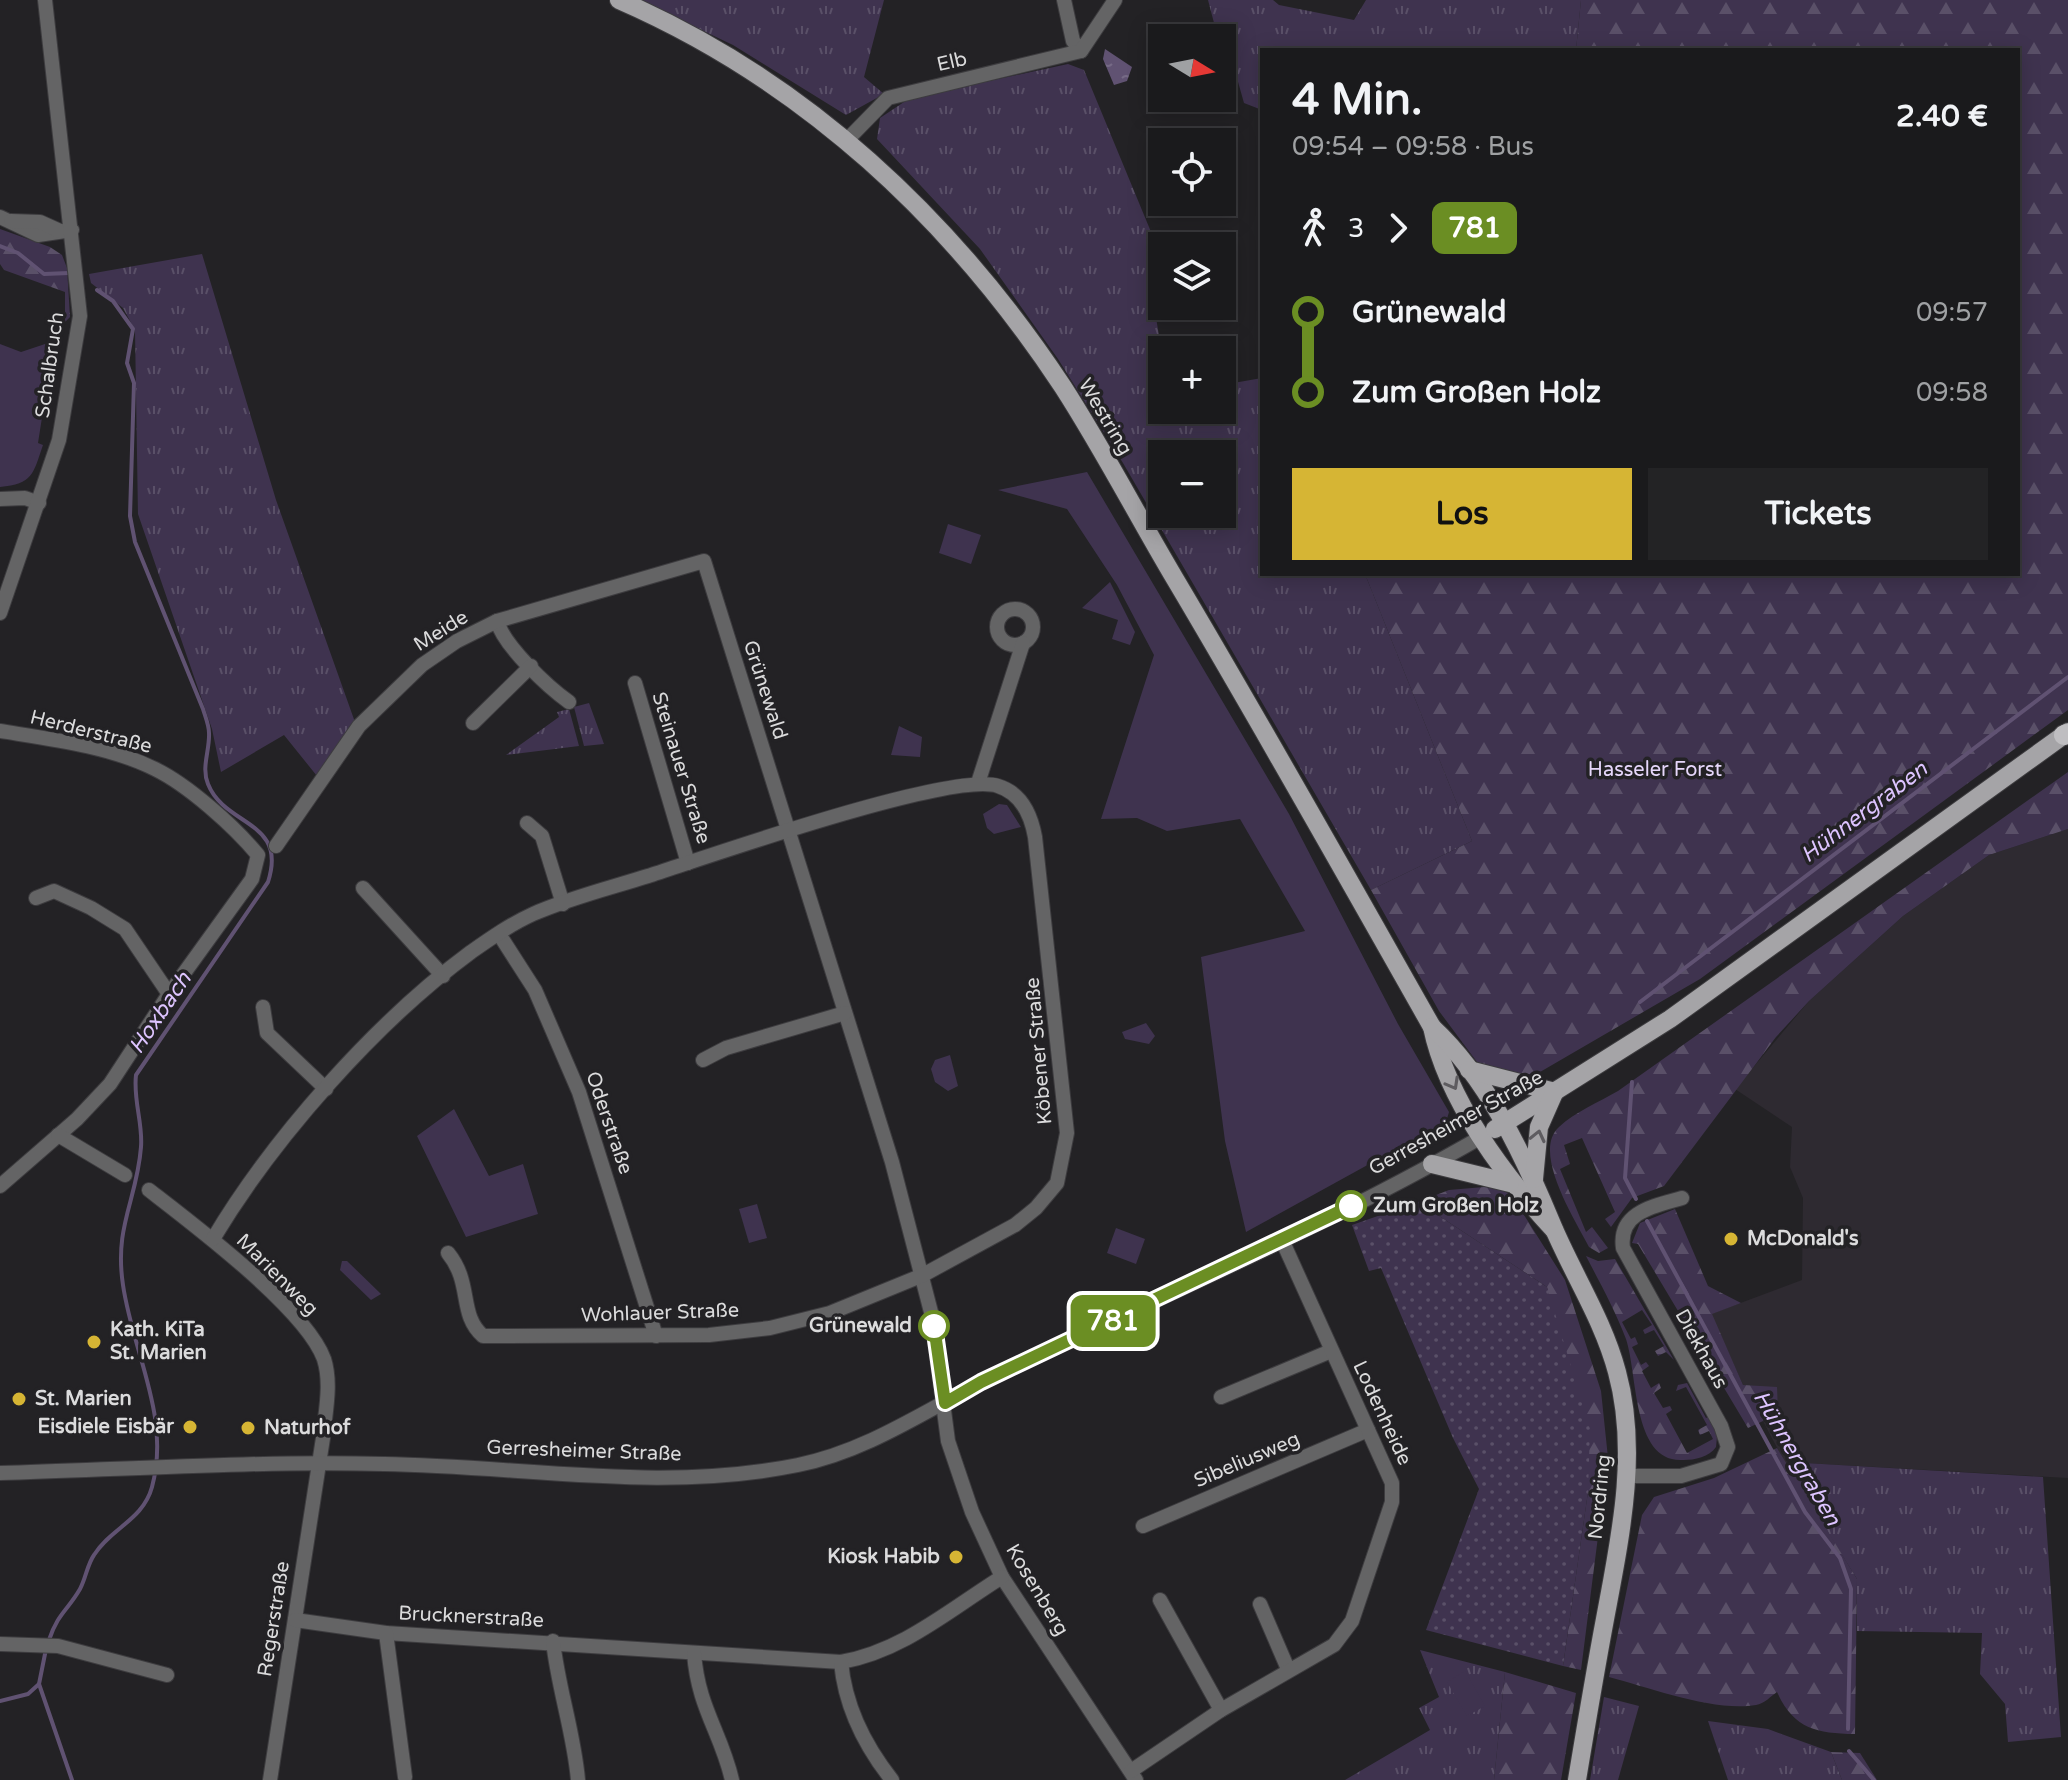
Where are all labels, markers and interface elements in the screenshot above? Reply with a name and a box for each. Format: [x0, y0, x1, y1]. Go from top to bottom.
north arrow [1148, 24, 1236, 112]
map controls [1148, 24, 1236, 528]
street label: Elb [935, 47, 969, 77]
text: 4 Min. [1292, 74, 1422, 127]
text: 2.40 € [1896, 98, 1988, 135]
button: locate [1148, 128, 1236, 216]
text: 09:54 – 09:58 · Bus [1292, 131, 1534, 162]
icon: walk [1292, 206, 1336, 250]
icon: forward [1376, 206, 1420, 250]
text: 781 [1448, 211, 1501, 245]
text: 3 [1348, 213, 1364, 244]
button: layers [1148, 232, 1236, 320]
text: Grünewald [1352, 294, 1506, 331]
text: 09:57 [1916, 297, 1988, 328]
street label: Schalbruch [31, 311, 69, 419]
button: + [1148, 336, 1236, 424]
street label: Westring [1073, 374, 1137, 460]
text: Zum Großen Holz [1352, 374, 1601, 411]
text: 09:58 [1916, 377, 1988, 408]
button: − [1148, 440, 1236, 528]
button: Los [1292, 468, 1632, 560]
button: Tickets [1648, 468, 1988, 560]
street label: Meide [410, 605, 472, 657]
street label: Grünewald [738, 637, 792, 743]
street label: Steinauer Straße [647, 689, 715, 847]
street label: Herderstraße [28, 705, 154, 759]
water label: Hühnergraben [1796, 756, 1933, 868]
park label: Hasseler Forst [1588, 758, 1723, 782]
water label: Hoxbach [123, 967, 197, 1059]
street label: Köbener Straße [1021, 976, 1057, 1126]
street label: Gerresheimer Straße [1365, 1065, 1547, 1181]
street label: Oderstraße [580, 1069, 638, 1177]
one-way arrow [1443, 1075, 1458, 1090]
one-way arrow [1528, 1129, 1545, 1143]
marker: Zum Großen Holz [1336, 1191, 1366, 1221]
place label: Zum Großen Holz [1373, 1194, 1539, 1218]
place label: McDonald's [1747, 1227, 1859, 1251]
street label: Marienweg [231, 1229, 323, 1321]
marker: McDonald's [1722, 1230, 1740, 1248]
line badge: 781 [1067, 1295, 1159, 1347]
street label: Wohlauer Straße [581, 1298, 739, 1328]
text: 781 [1087, 1304, 1139, 1338]
street label: Diekhaus [1669, 1305, 1733, 1393]
marker: Grünewald [919, 1311, 949, 1341]
place label: Grünewald [809, 1314, 912, 1338]
place label: Kath. KiTa St. Marien [110, 1318, 207, 1365]
marker: Kath. KiTa St. Marien [85, 1333, 103, 1351]
street label: Lodenheide [1347, 1357, 1417, 1469]
water label: Hühnergraben [1748, 1386, 1846, 1531]
place label: St. Marien [35, 1387, 132, 1411]
marker: St. Marien [10, 1390, 28, 1408]
place label: Eisdiele Eisbär [37, 1415, 174, 1439]
place label: Naturhof [264, 1416, 351, 1440]
marker: Eisdiele Eisbär [181, 1418, 199, 1436]
marker: Naturhof [239, 1419, 257, 1437]
street label: Sibeliusweg [1191, 1427, 1303, 1493]
street label: Gerresheimer Straße [486, 1436, 682, 1466]
street label: Nordring [1584, 1453, 1616, 1541]
street label: Kosenberg [1000, 1540, 1074, 1640]
place label: Kiosk Habib [827, 1545, 940, 1569]
marker: Kiosk Habib [947, 1548, 965, 1566]
street label: Regerstraße [253, 1559, 295, 1679]
street label: Brucknerstraße [398, 1601, 544, 1633]

